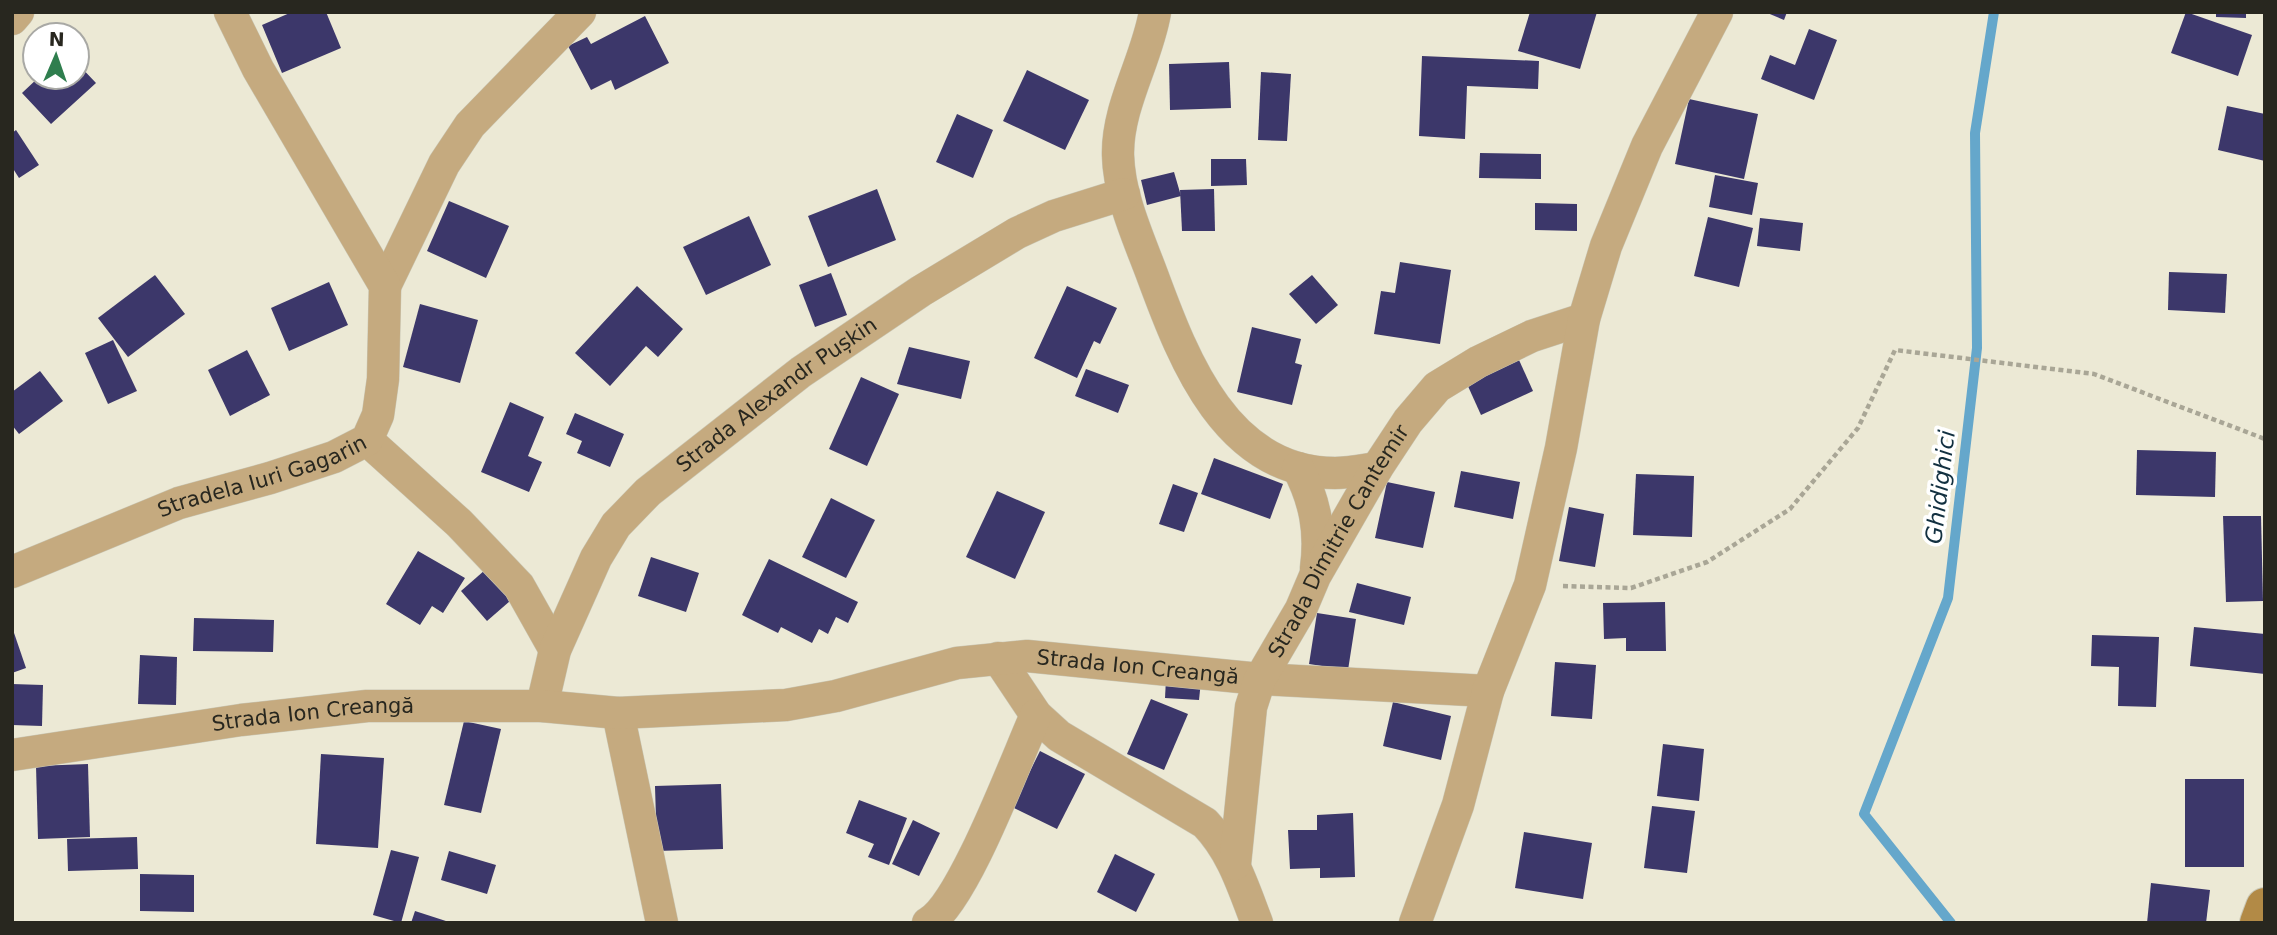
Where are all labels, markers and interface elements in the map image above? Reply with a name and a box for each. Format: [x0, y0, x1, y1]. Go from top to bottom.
north arrow [21, 21, 91, 91]
text: N [48, 28, 65, 50]
street label: Strada Alexandr Pușkin [671, 312, 881, 477]
street label: Strada Dimitrie Cantemir [1263, 420, 1414, 662]
water label: Ghidighici [1920, 428, 1960, 545]
street label: Stradela Iuri Gagarin [154, 430, 371, 522]
street label: Strada Ion Creangă [1036, 645, 1240, 689]
street label: Strada Ion Creangă [210, 694, 414, 736]

